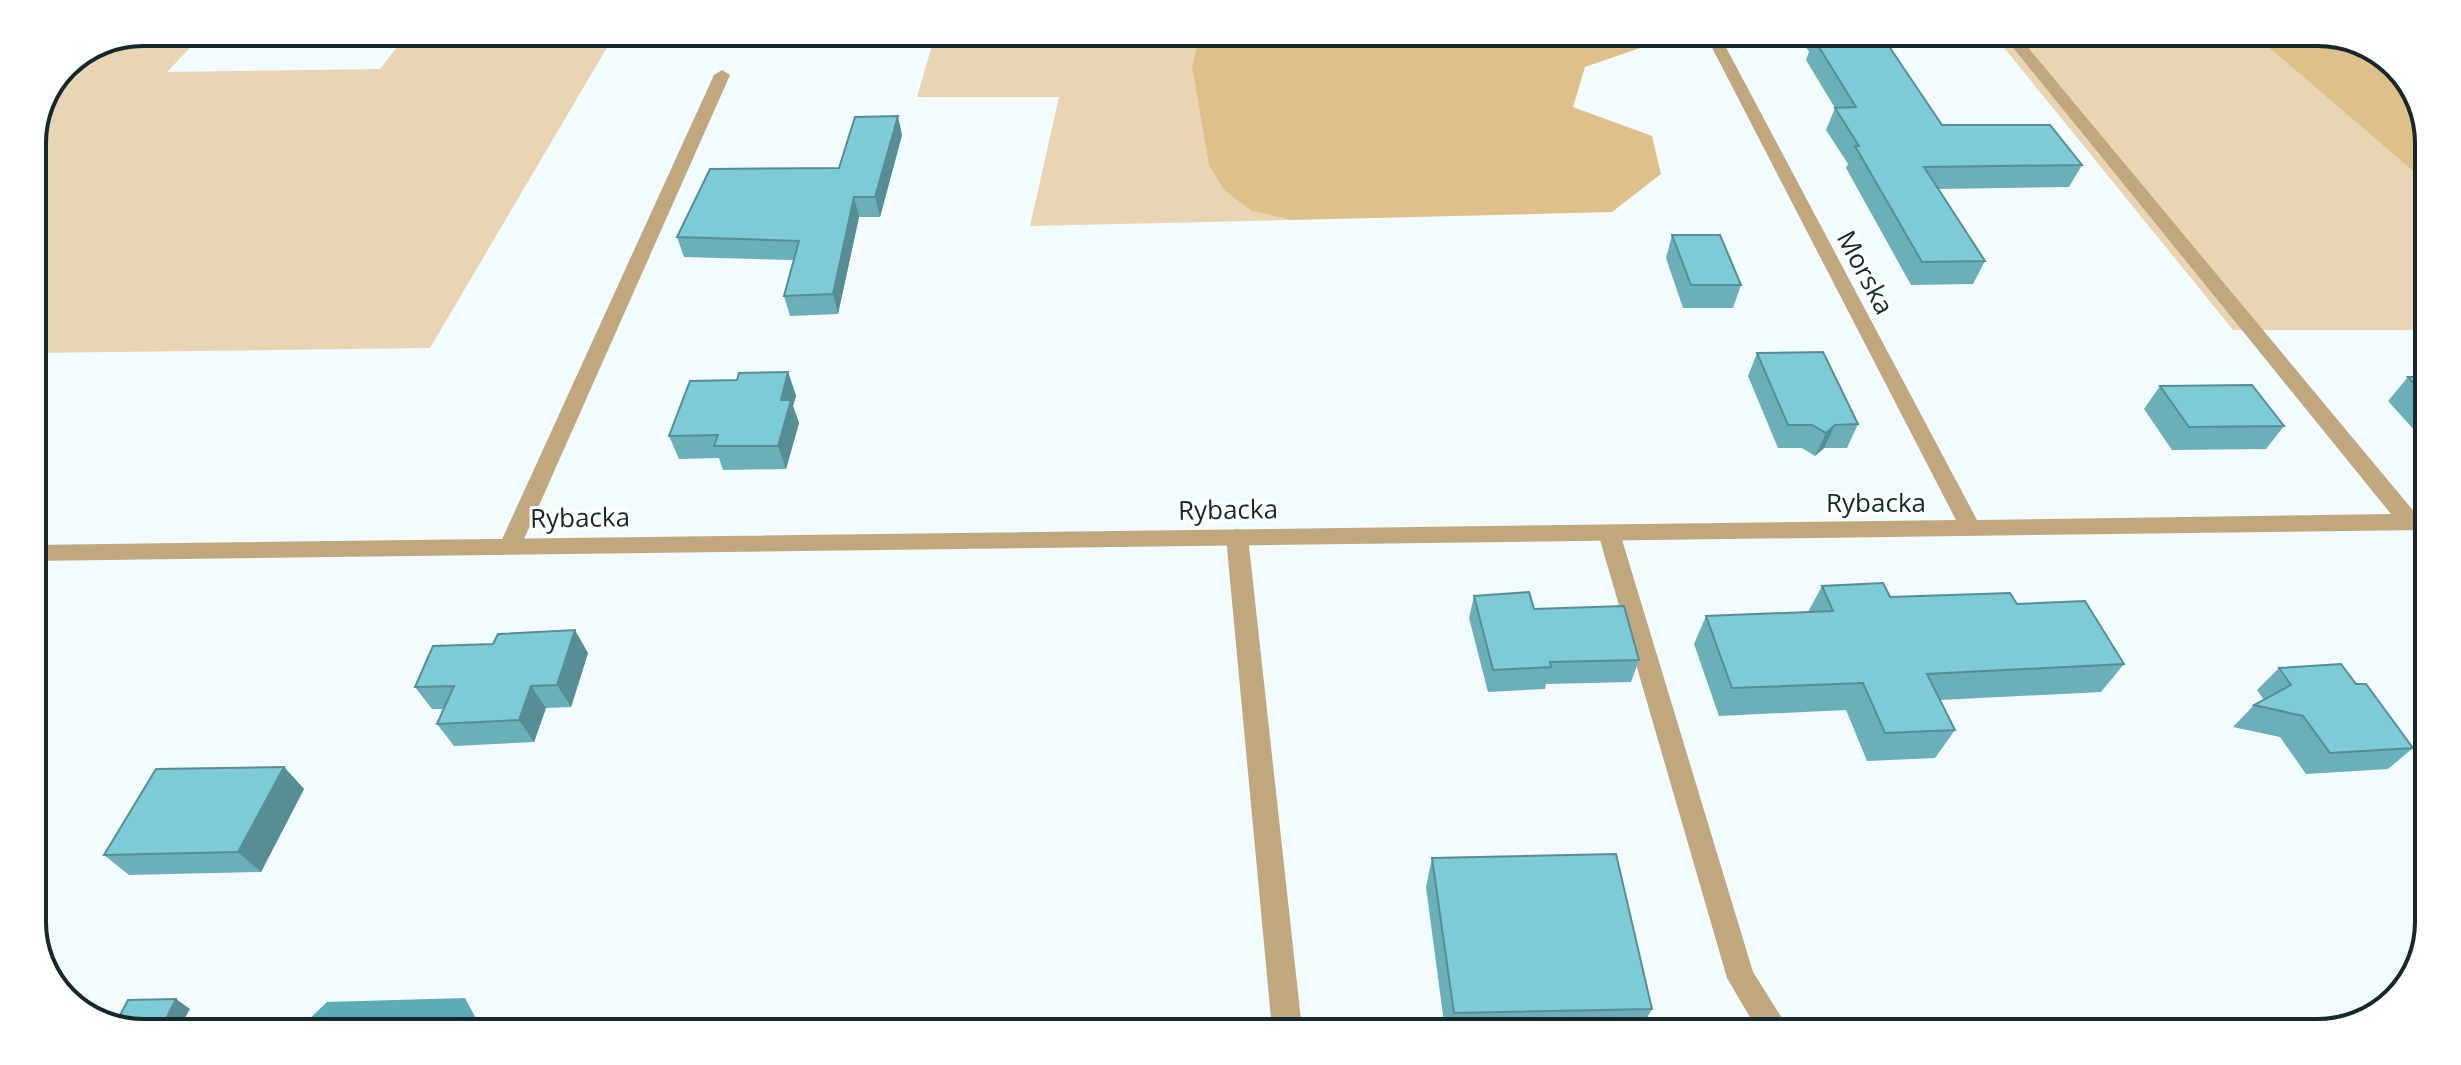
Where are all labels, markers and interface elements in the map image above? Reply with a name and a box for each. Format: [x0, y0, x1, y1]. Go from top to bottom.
street label: Morska [1829, 224, 1903, 320]
street label: Rybacka [1826, 484, 1926, 520]
street label: Rybacka [1178, 490, 1278, 528]
street label: Rybacka [530, 498, 630, 536]

